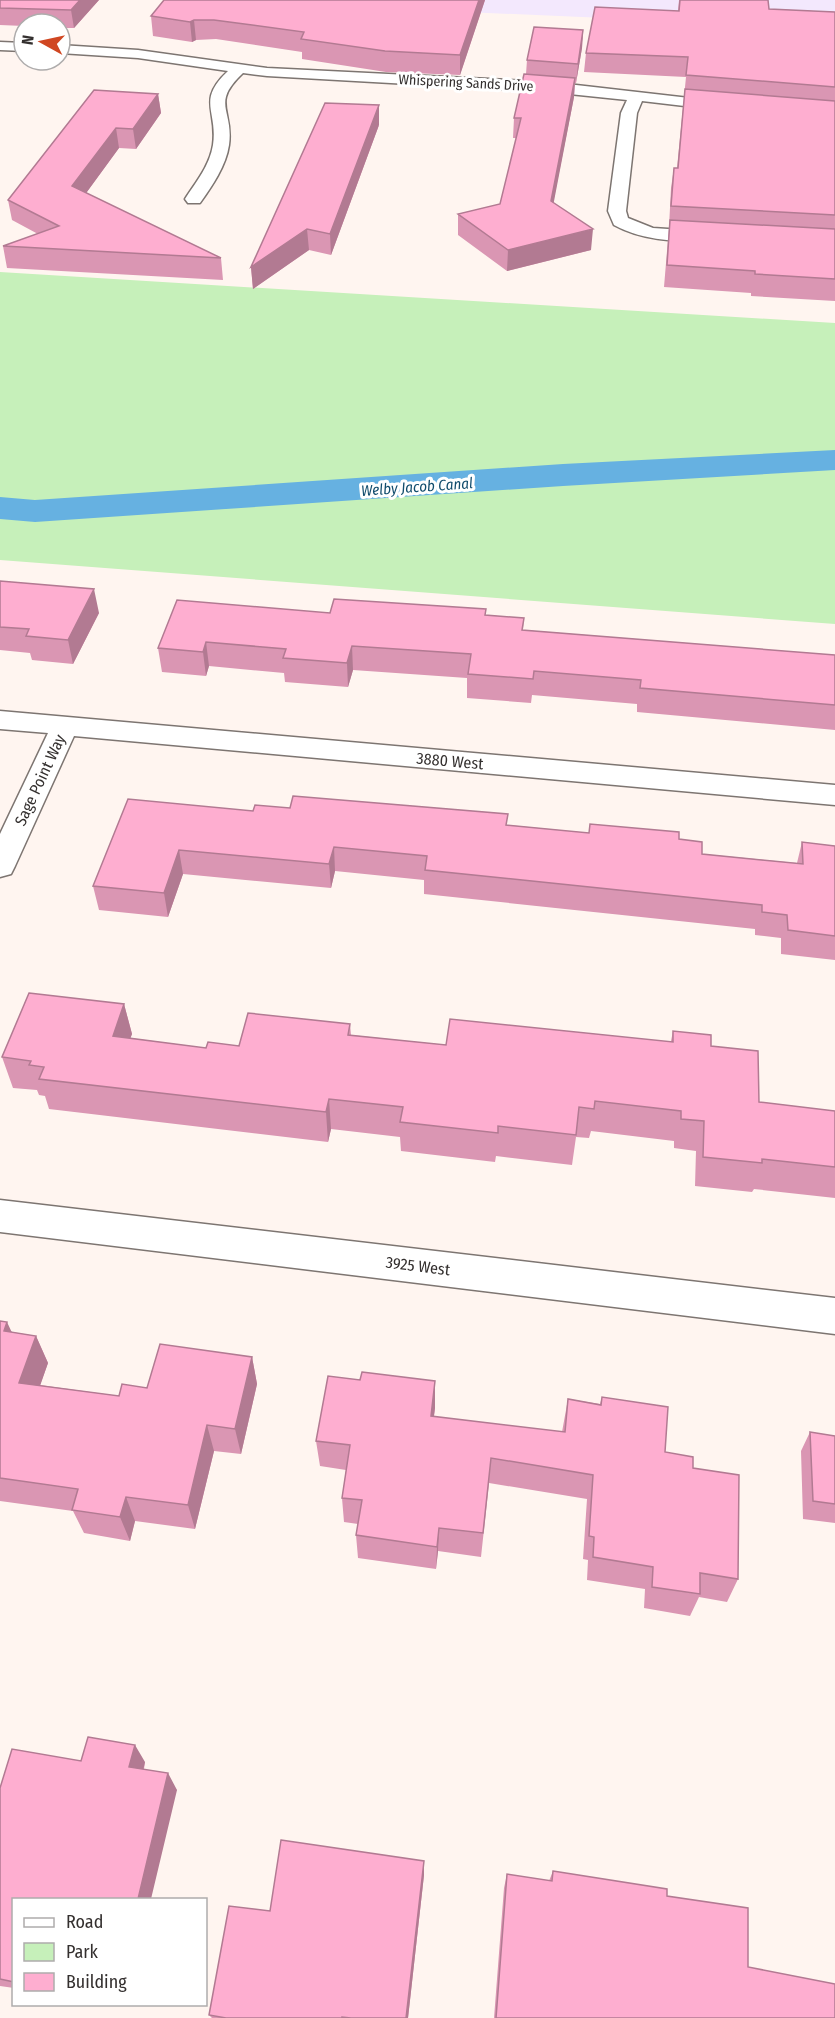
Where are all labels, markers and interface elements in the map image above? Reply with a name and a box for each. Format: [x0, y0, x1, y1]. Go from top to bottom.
north arrow [12, 12, 72, 72]
text: N [18, 34, 38, 46]
street label: Whispering Sands Drive [398, 71, 534, 95]
water label: Welby Jacob Canal [361, 474, 473, 500]
street label: Sage Point Way [11, 731, 70, 829]
street label: 3880 West [416, 749, 485, 773]
street label: 3925 West [385, 1253, 452, 1279]
legend [12, 1898, 207, 2006]
text: Road [66, 1911, 103, 1933]
text: Park [66, 1941, 99, 1963]
text: Building [66, 1971, 127, 1993]

